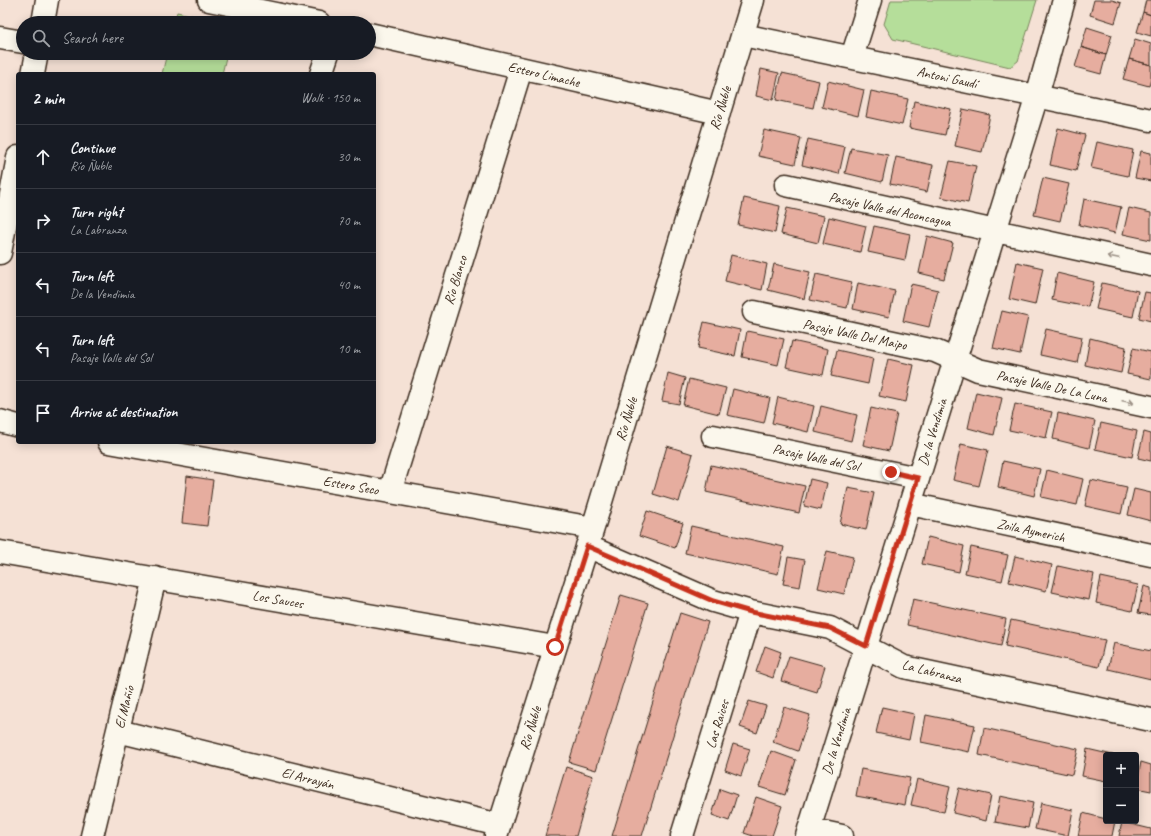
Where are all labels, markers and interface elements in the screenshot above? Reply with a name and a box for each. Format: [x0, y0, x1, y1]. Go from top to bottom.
search box [16, 16, 376, 60]
icon: search [30, 27, 52, 49]
text: Search here [62, 29, 123, 48]
street label: Estero Limache [506, 58, 583, 91]
street label: Antoni Gaudí [915, 63, 982, 93]
street label: Río Ñuble [706, 83, 736, 132]
text: 2 min [32, 88, 65, 109]
text: Walk · 150 m [301, 90, 360, 106]
text: Continue [70, 139, 115, 158]
icon: ahead [32, 146, 54, 168]
text: 30 m [338, 149, 360, 165]
text: Río Ñuble [70, 158, 111, 174]
street label: Pasaje Valle del Aconcagua [827, 188, 953, 231]
text: Turn right [70, 203, 123, 222]
icon: right [32, 210, 54, 232]
text: 70 m [338, 213, 360, 229]
text: La Labranza [70, 222, 126, 238]
one-way arrow [1107, 252, 1120, 260]
street label: Río Blanco [440, 253, 471, 307]
text: Turn left [70, 267, 113, 286]
icon: left [32, 274, 54, 296]
text: 40 m [338, 277, 360, 293]
text: De la Vendimia [70, 286, 134, 302]
street label: Pasaje Valle Del Maipo [801, 315, 909, 354]
text: Turn left [70, 331, 113, 350]
icon: left [32, 338, 54, 360]
text: 10 m [338, 341, 360, 357]
text: Pasaje Valle del Sol [70, 350, 152, 366]
street label: Pasaje Valle De La Luna [995, 366, 1110, 407]
street label: Río Ñuble [612, 394, 642, 443]
street label: De la Vendimia [914, 395, 951, 468]
one-way arrow [1121, 398, 1134, 406]
icon: arrive [32, 402, 54, 424]
text: Arrive at destination [70, 403, 177, 422]
street label: Pasaje Valle del Sol [771, 440, 863, 475]
route end [882, 463, 900, 481]
street label: Estero Seco [322, 472, 381, 499]
street label: Zoila Aymerich [995, 515, 1067, 546]
street label: Los Sauces [251, 587, 306, 612]
route start [546, 638, 564, 656]
street label: La Labranza [900, 656, 964, 687]
street label: El Mañío [111, 683, 138, 730]
street label: Las Raices [702, 697, 733, 750]
street label: Río Ñuble [516, 703, 546, 752]
street label: De la Vendimia [818, 704, 855, 777]
map controls [1103, 752, 1139, 824]
button: + [1103, 752, 1139, 788]
street label: El Arrayán [280, 764, 336, 793]
button: − [1103, 788, 1139, 824]

